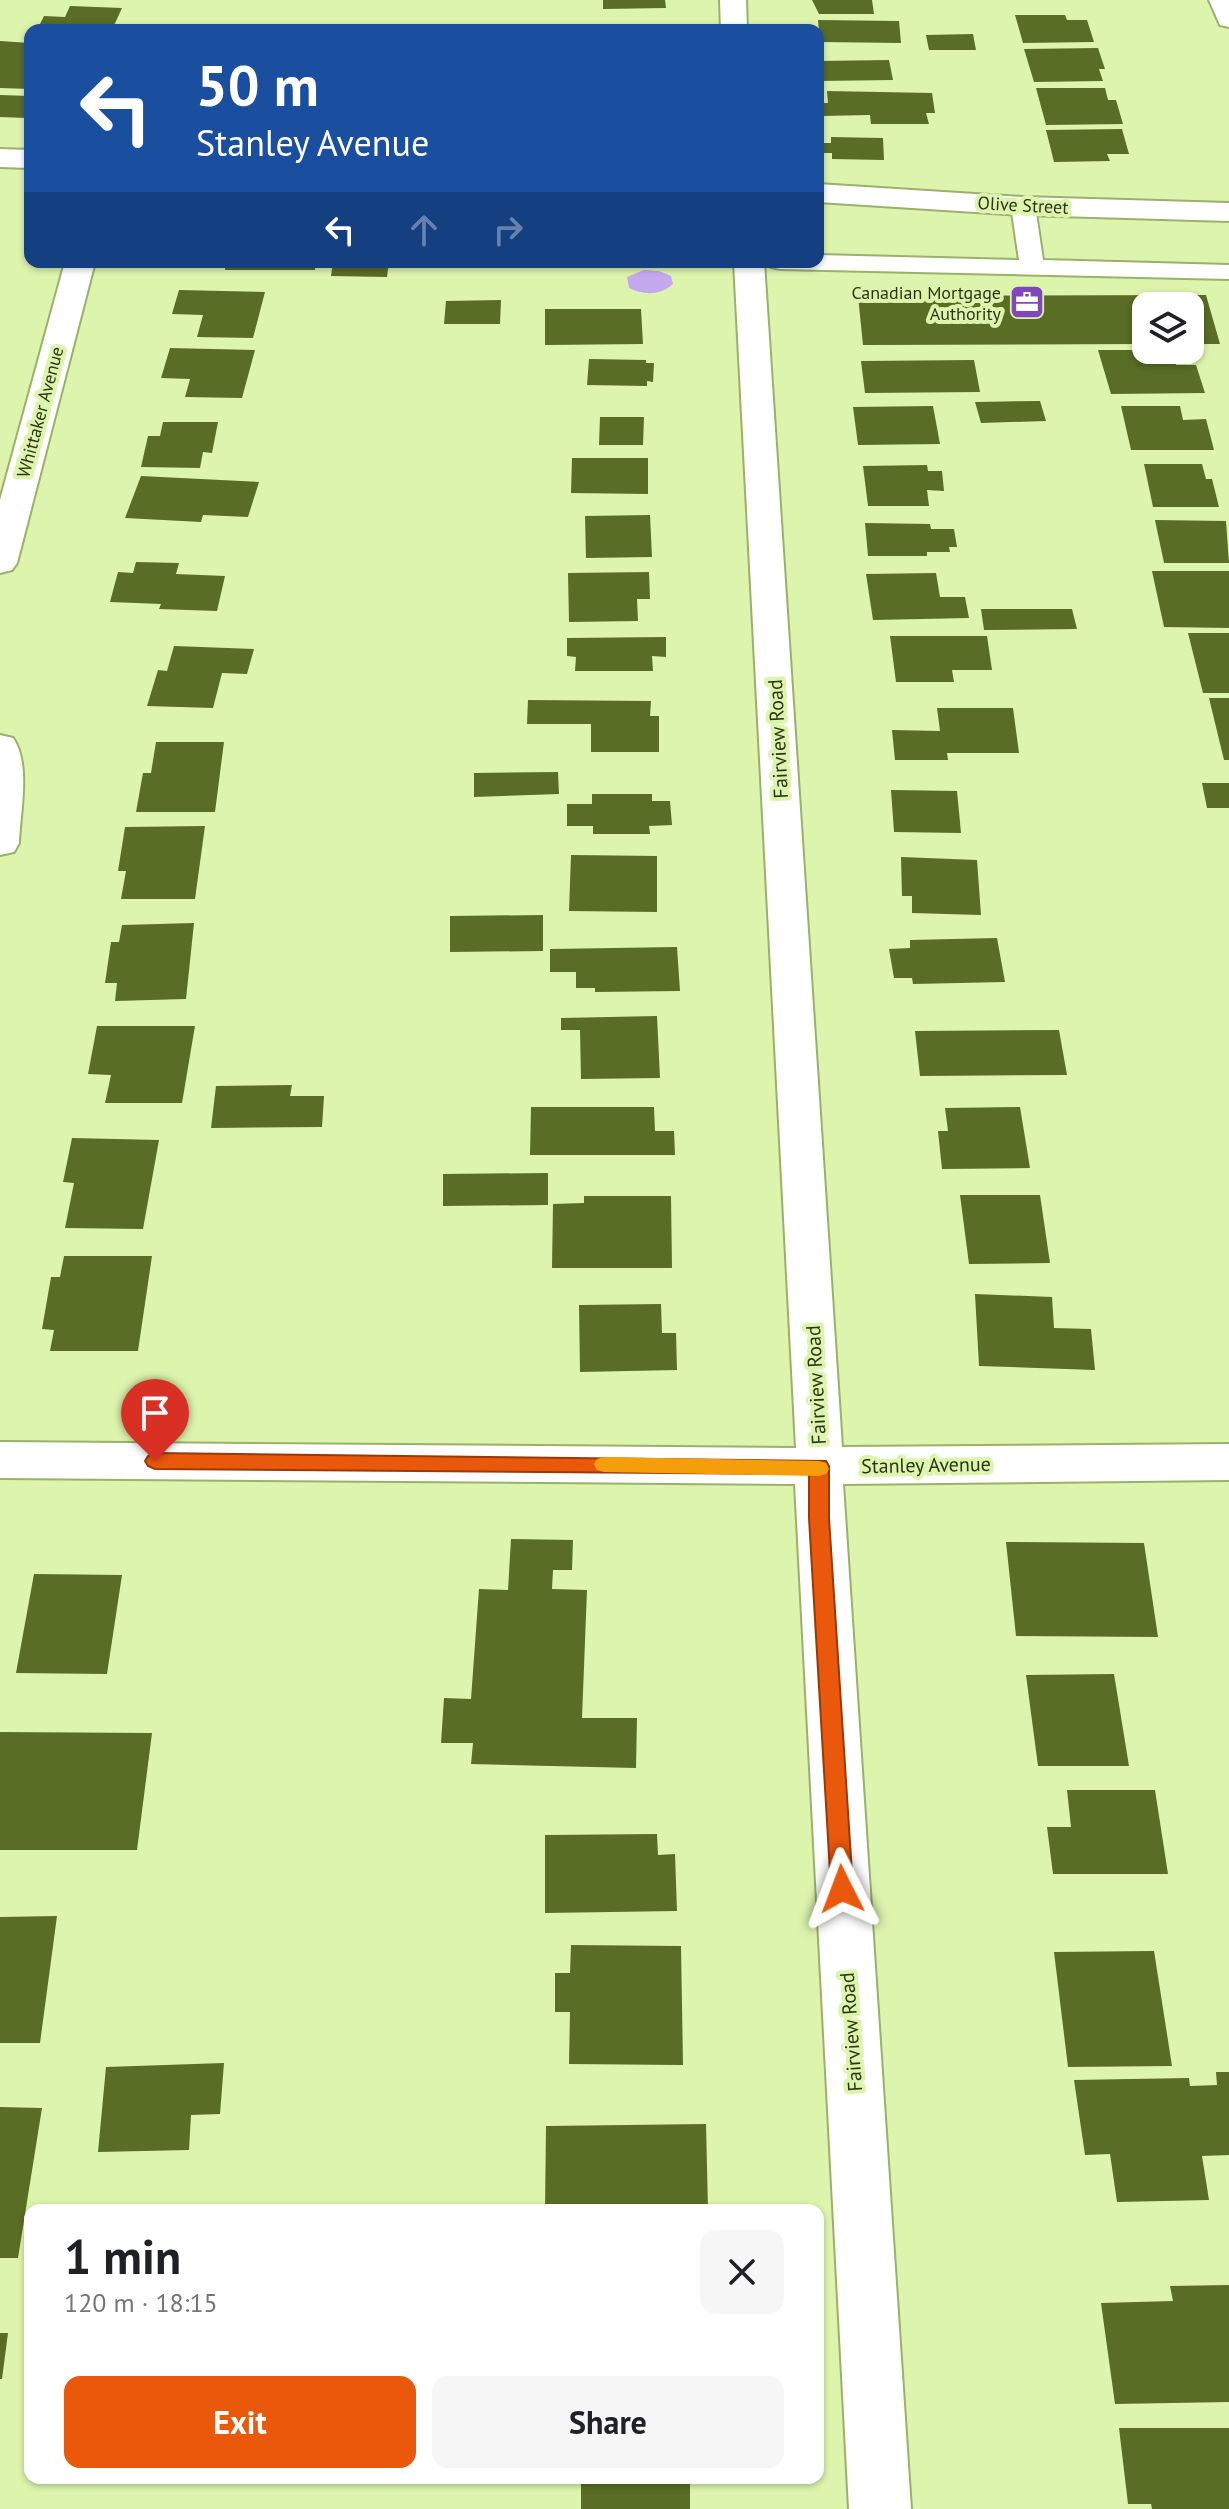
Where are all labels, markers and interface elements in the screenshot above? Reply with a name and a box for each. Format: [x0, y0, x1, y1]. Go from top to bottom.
text: 50 m [196, 49, 319, 121]
icon: left [64, 56, 168, 160]
text: Stanley Avenue [196, 119, 429, 166]
street label: Olive Street [977, 191, 1069, 219]
icon: left [318, 208, 362, 252]
icon: ahead [402, 208, 446, 252]
icon: right [486, 208, 530, 252]
place label: Canadian Mortgage Authority [851, 281, 1002, 325]
office icon: Canadian Mortgage Authority [1008, 283, 1046, 321]
map controls [1132, 292, 1204, 364]
button: layers [1132, 292, 1204, 364]
street label: Whittaker Avenue [11, 344, 69, 480]
street label: Fairview Road [762, 679, 794, 799]
street label: Fairview Road [800, 1325, 832, 1445]
pin [121, 1379, 189, 1461]
icon: arrive [133, 1391, 177, 1435]
street label: Stanley Avenue [861, 1451, 991, 1479]
position arrow [800, 1847, 884, 1931]
street label: Fairview Road [834, 1972, 868, 2092]
text: 1 min [64, 2225, 181, 2287]
button: close [700, 2230, 784, 2314]
text: 120 m · 18:15 [64, 2286, 218, 2319]
button: Exit [64, 2376, 416, 2468]
button: Share [432, 2376, 784, 2468]

